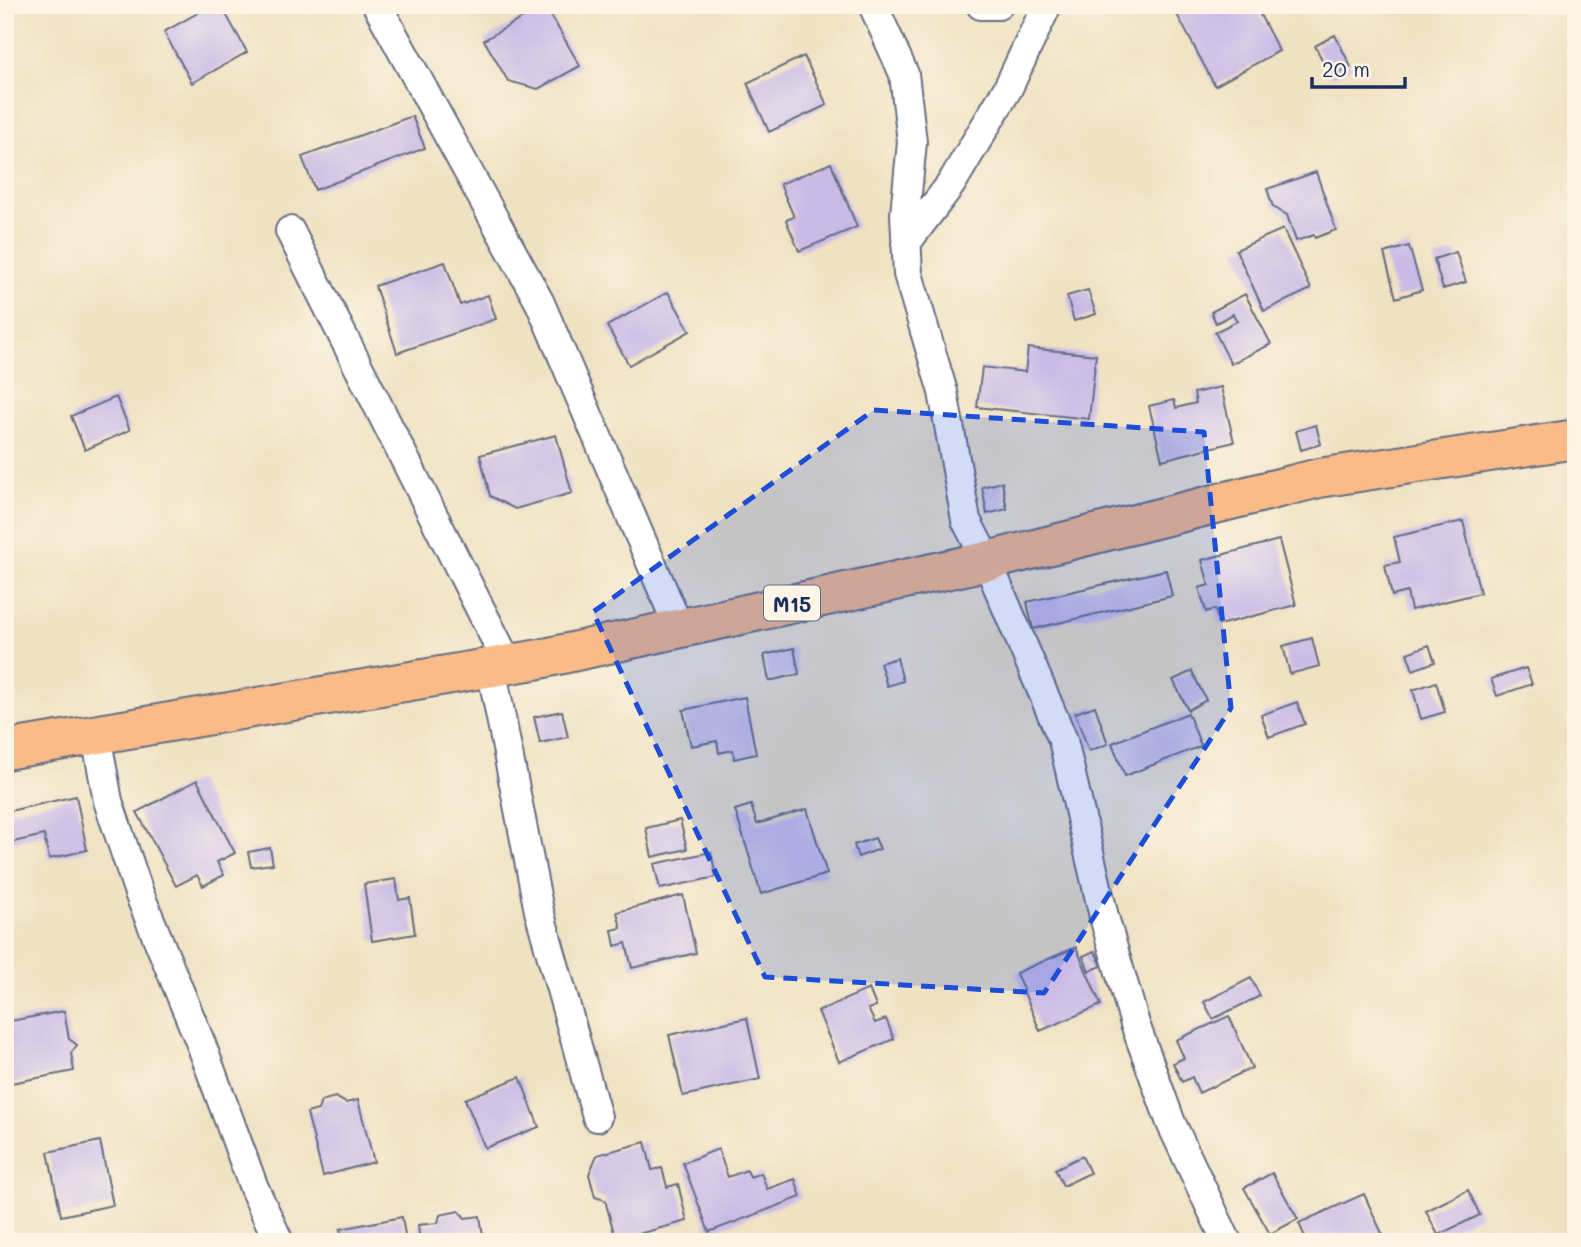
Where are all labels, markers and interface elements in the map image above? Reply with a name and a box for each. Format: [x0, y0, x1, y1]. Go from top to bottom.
scale bar [1312, 46, 1404, 90]
text: 20 m [1322, 55, 1370, 82]
road number: M15 [764, 586, 820, 620]

